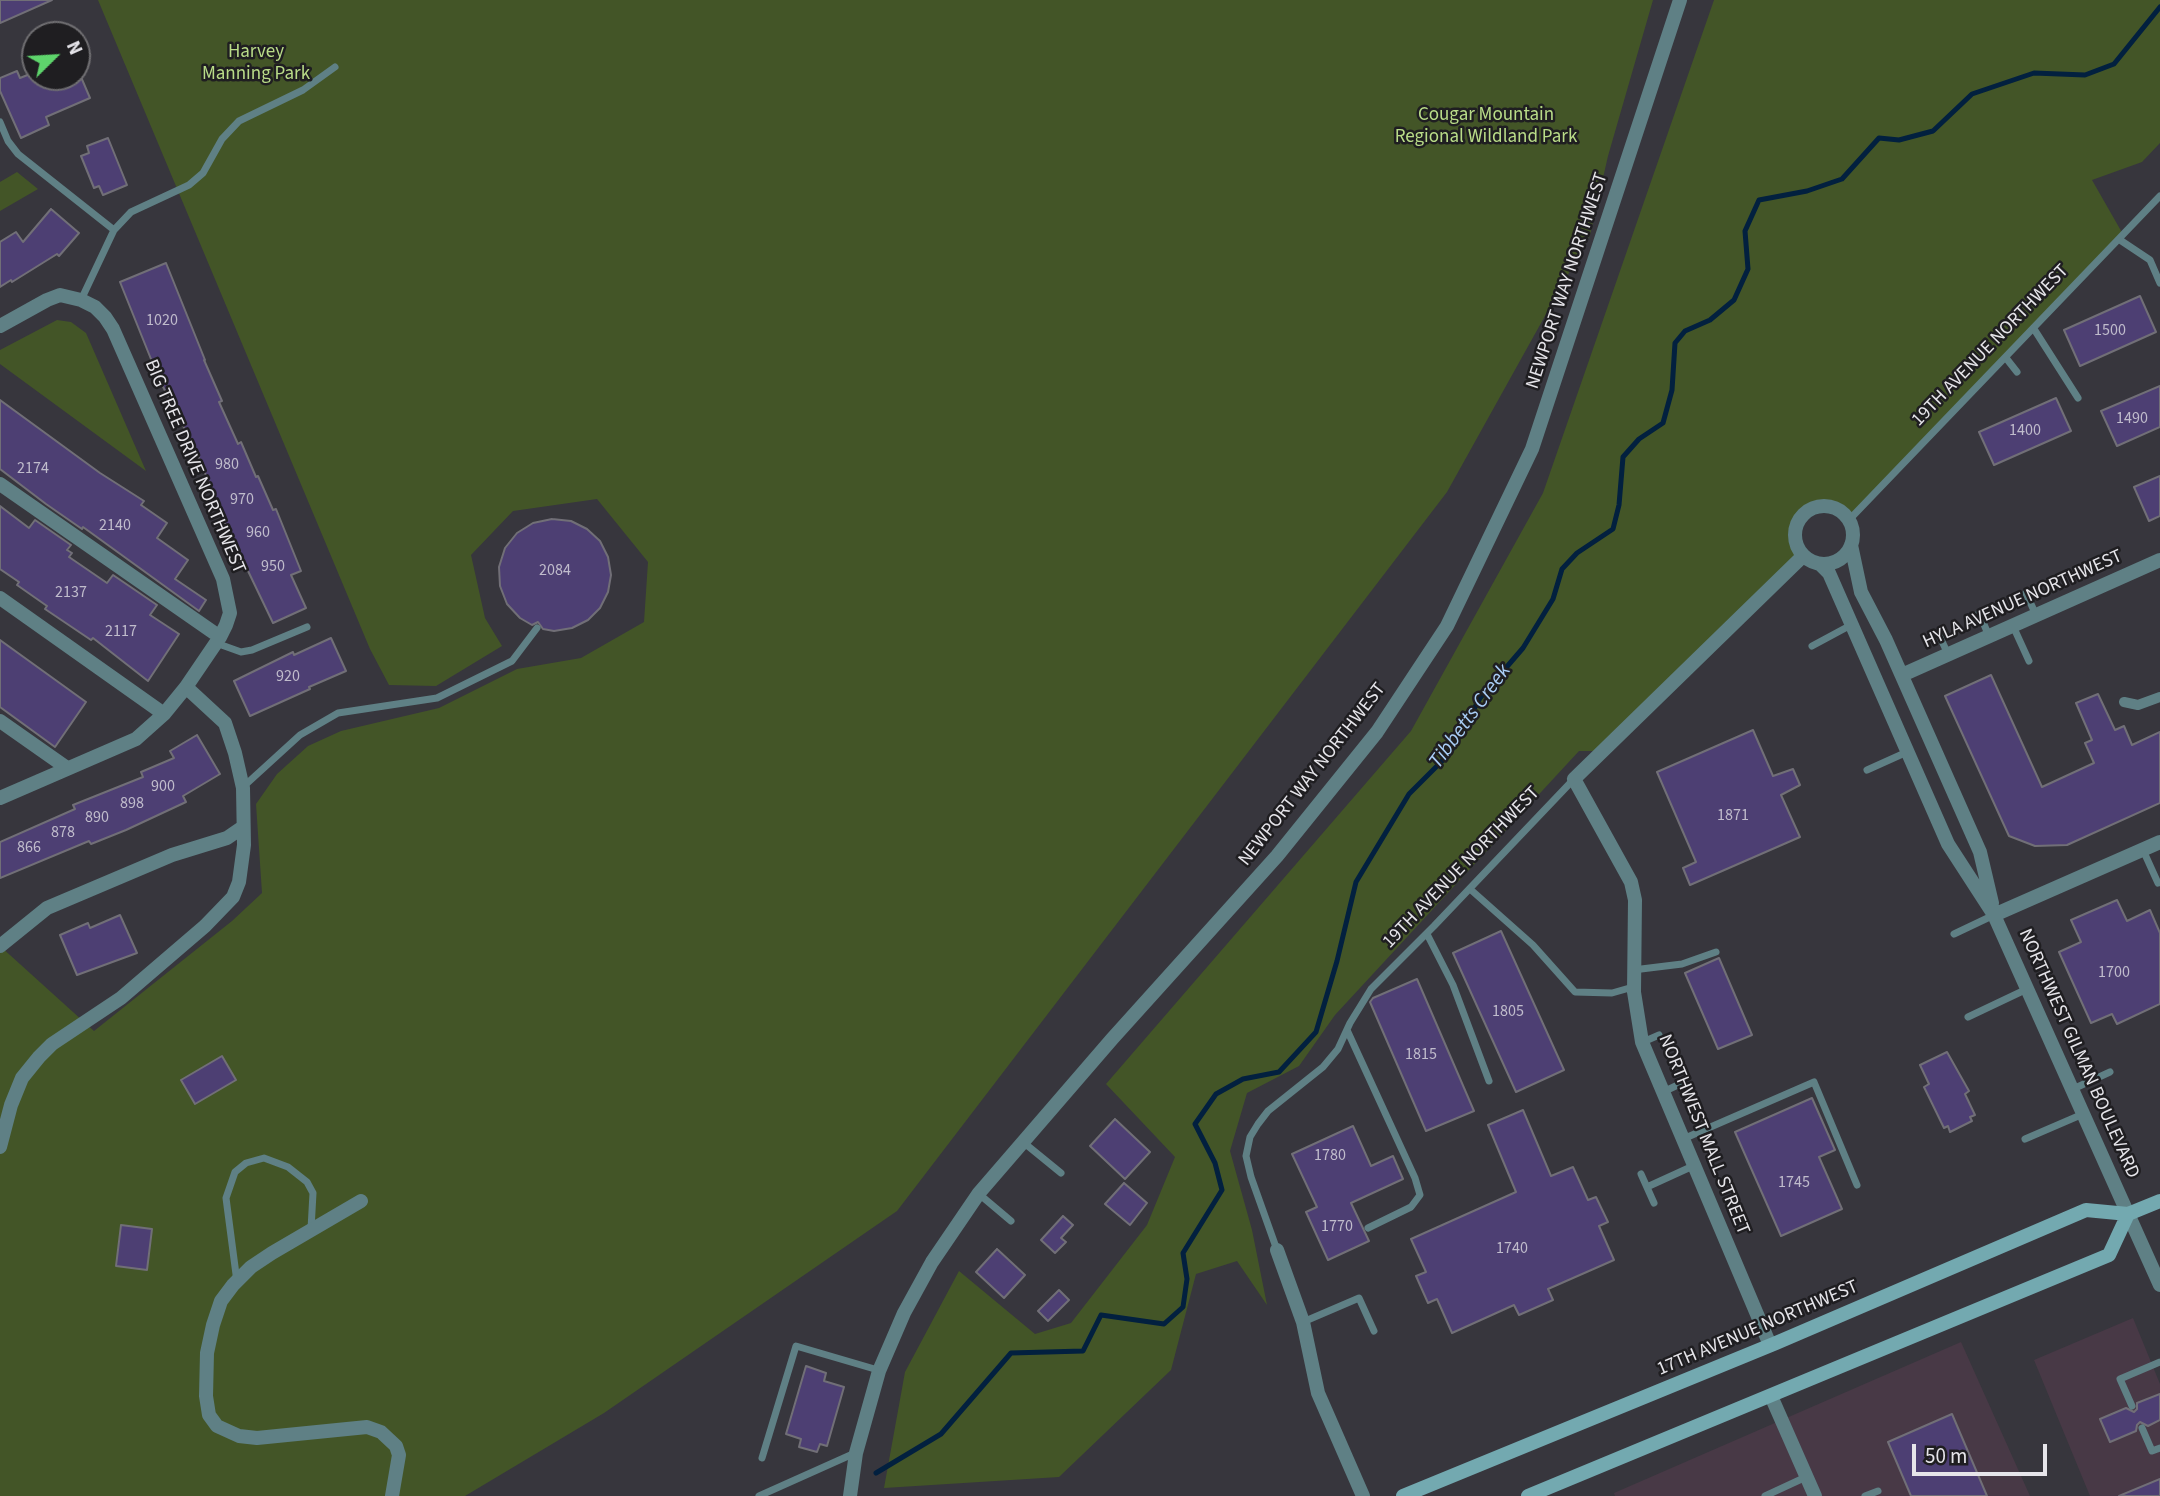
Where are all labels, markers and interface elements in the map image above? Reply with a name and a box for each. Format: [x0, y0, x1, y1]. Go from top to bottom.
north arrow [21, 21, 91, 91]
text: N [59, 37, 89, 59]
park label: Harvey Manning Park [202, 42, 310, 86]
park label: Cougar Mountain Regional Wildland Park [1395, 105, 1577, 149]
street label: NEWPORT WAY NORTHWEST [1522, 170, 1614, 392]
street label: 19TH AVENUE NORTHWEST [1908, 260, 2074, 432]
house number: 1020 [146, 311, 178, 331]
house number: 1500 [2094, 321, 2126, 341]
street label: BIG TREE DRIVE NORTHWEST [138, 356, 250, 578]
house number: 1490 [2116, 409, 2148, 429]
house number: 1400 [2009, 421, 2041, 441]
house number: 980 [215, 455, 239, 475]
house number: 2174 [17, 459, 49, 479]
house number: 970 [230, 490, 254, 510]
house number: 2140 [99, 516, 131, 536]
house number: 960 [246, 523, 270, 543]
street label: HYLA AVENUE NORTHWEST [1920, 546, 2126, 654]
house number: 950 [261, 557, 285, 577]
house number: 2084 [539, 561, 571, 581]
house number: 2137 [55, 583, 87, 603]
house number: 2117 [105, 622, 137, 642]
water label: Tibbetts Creek [1425, 660, 1517, 774]
house number: 920 [276, 667, 300, 687]
street label: NEWPORT WAY NORTHWEST [1234, 679, 1392, 871]
house number: 900 [151, 777, 175, 797]
street label: 19TH AVENUE NORTHWEST [1379, 782, 1545, 954]
house number: 898 [120, 794, 144, 814]
house number: 1871 [1717, 806, 1749, 826]
house number: 890 [85, 808, 109, 828]
house number: 878 [51, 823, 75, 843]
house number: 866 [17, 838, 41, 858]
street label: NORTHWEST GILMAN BOULEVARD [2013, 926, 2143, 1182]
house number: 1700 [2098, 963, 2130, 983]
house number: 1805 [1492, 1002, 1524, 1022]
street label: NORTHWEST MALL STREET [1652, 1031, 1754, 1239]
house number: 1815 [1405, 1045, 1437, 1065]
house number: 1780 [1314, 1146, 1346, 1166]
house number: 1745 [1778, 1173, 1810, 1193]
house number: 1770 [1321, 1217, 1353, 1237]
house number: 1740 [1496, 1239, 1528, 1259]
street label: 17TH AVENUE NORTHWEST [1654, 1276, 1862, 1382]
scale bar [1915, 1430, 2050, 1474]
text: 50 m [1925, 1441, 1967, 1471]

